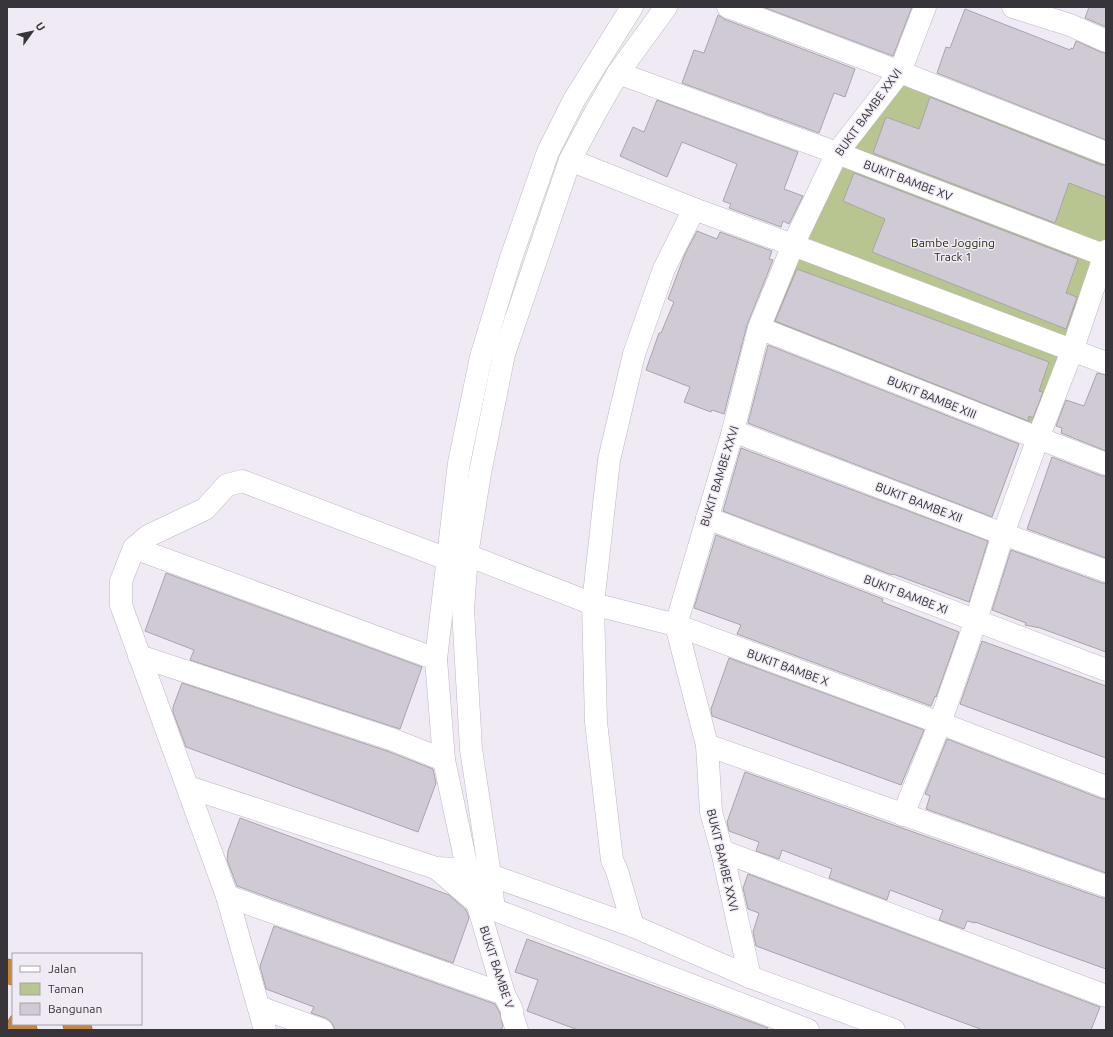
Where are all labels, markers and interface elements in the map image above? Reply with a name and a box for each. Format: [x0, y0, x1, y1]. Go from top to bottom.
north arrow [12, 12, 52, 52]
text: U [33, 20, 48, 33]
street label: BUKIT BAMBE XXVI [832, 66, 904, 158]
street label: BUKIT BAMBE XV [862, 157, 954, 203]
park label: Bambe Jogging Track 1 [911, 236, 995, 263]
street label: BUKIT BAMBE XIII [885, 373, 979, 421]
street label: BUKIT BAMBE XXVI [698, 424, 740, 528]
street label: BUKIT BAMBE XII [874, 479, 964, 525]
street label: BUKIT BAMBE XI [862, 572, 950, 616]
street label: BUKIT BAMBE X [745, 646, 831, 688]
street label: BUKIT BAMBE XXVI [705, 808, 741, 912]
street label: BUKIT BAMBE V [478, 924, 517, 1010]
legend [12, 953, 142, 1025]
text: Jalan [48, 962, 76, 975]
text: Taman [48, 982, 84, 995]
text: Bangunan [48, 1002, 102, 1015]

